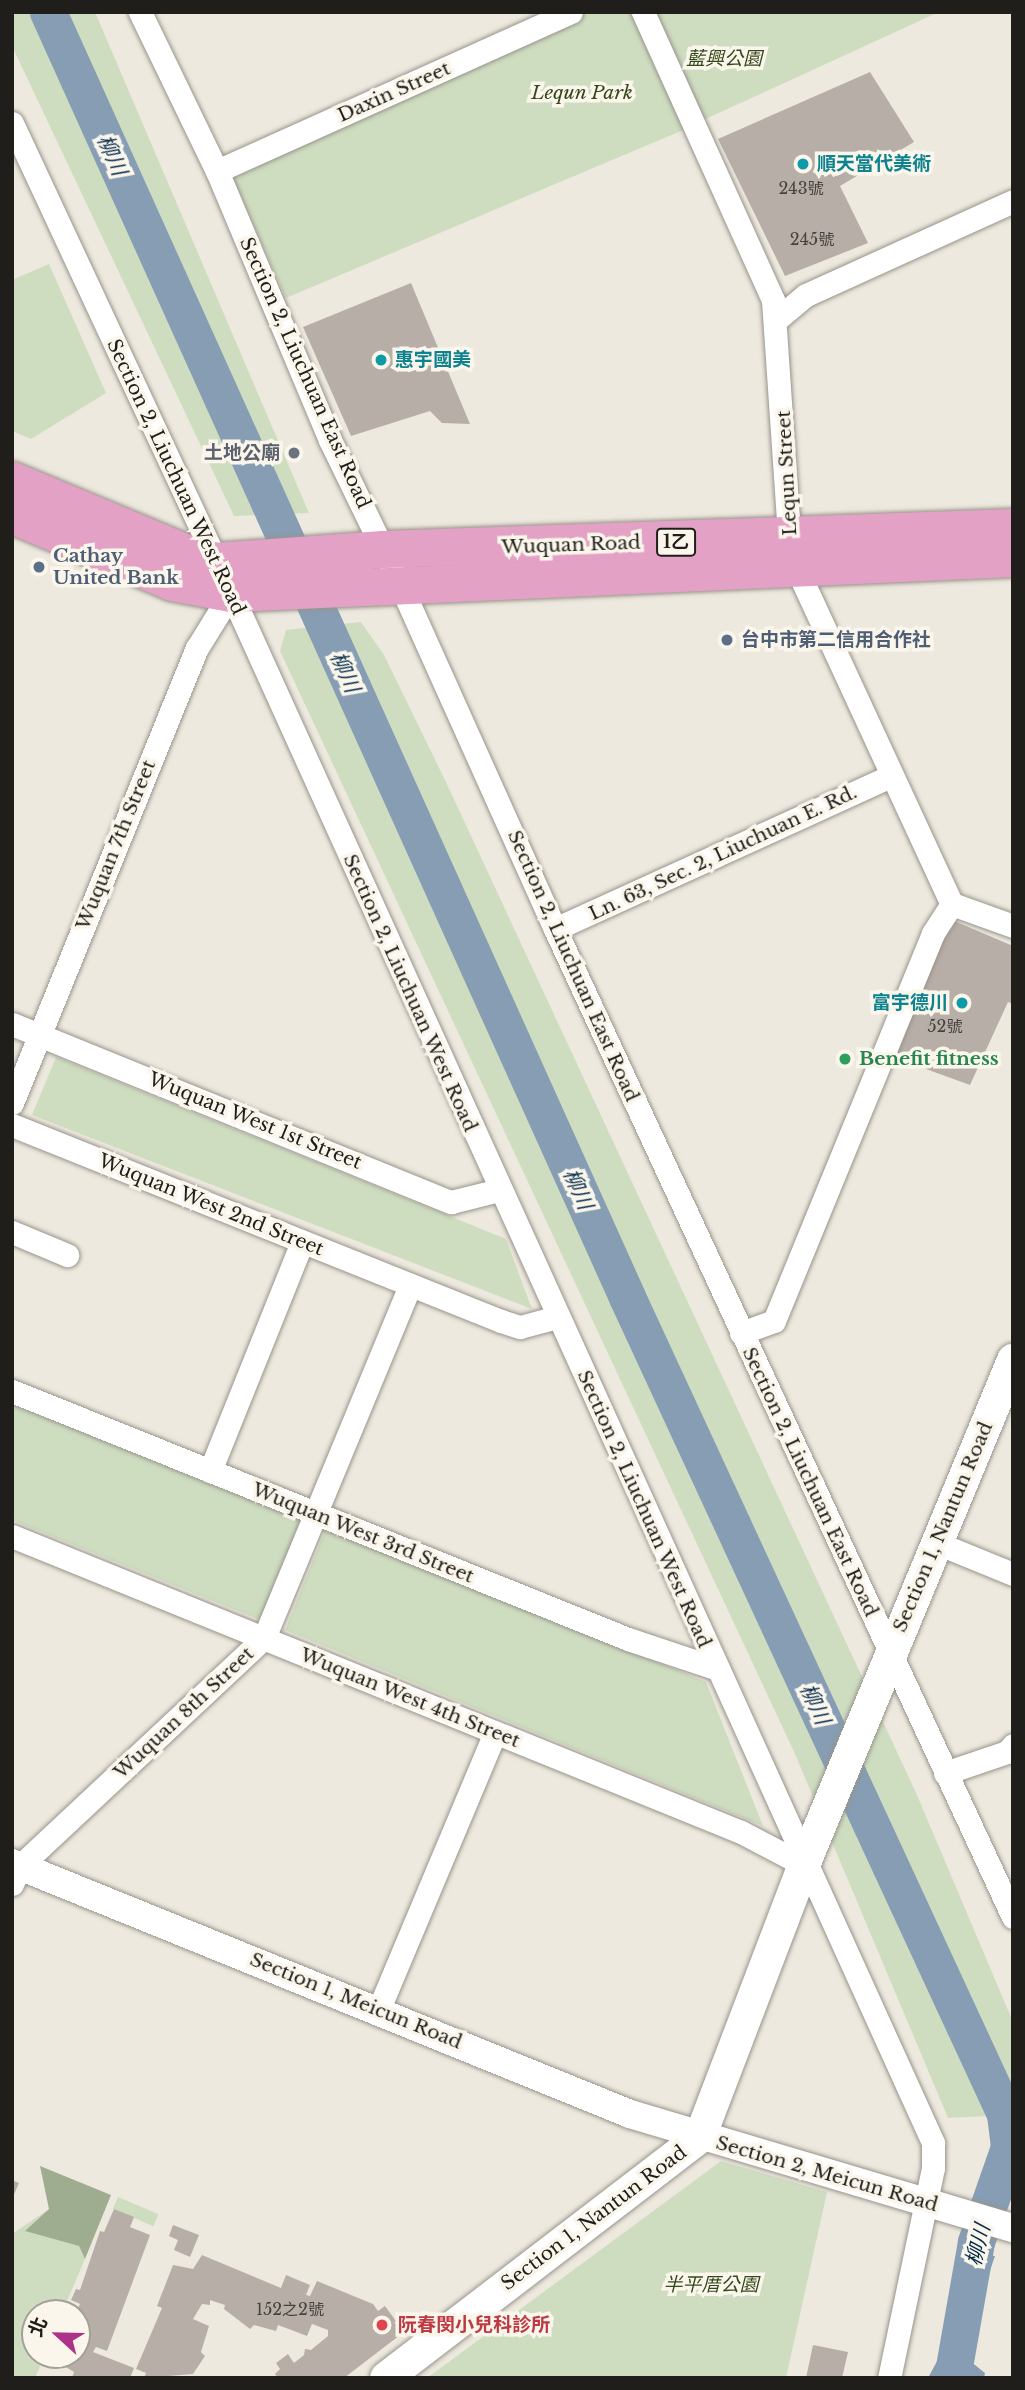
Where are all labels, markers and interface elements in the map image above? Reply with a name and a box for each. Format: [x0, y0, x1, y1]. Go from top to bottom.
park label: 藍興公園 [686, 48, 762, 70]
street label: Daxin Street [334, 57, 454, 127]
park label: Lequn Park [531, 82, 633, 104]
water label: 柳川 [92, 131, 132, 179]
place label: 順天當代美術 [817, 153, 931, 175]
marker: 順天當代美術 [795, 156, 811, 172]
house number: 243號 [778, 178, 824, 198]
house number: 245號 [790, 229, 834, 249]
street label: Section 2, Liuchuan East Road [235, 234, 375, 512]
street label: Section 2, Liuchuan West Road [102, 335, 250, 619]
place label: 惠宇國美 [395, 349, 471, 371]
marker: 惠宇國美 [373, 352, 389, 368]
street label: Lequn Street [772, 410, 802, 536]
place label: 土地公廟 [204, 442, 280, 464]
marker: 土地公廟 [286, 445, 302, 461]
road number: 1乙 [655, 528, 697, 556]
street label: Wuquan Road [501, 531, 641, 559]
place label: Cathay United Bank [53, 545, 179, 589]
marker: Cathay United Bank [31, 559, 47, 575]
place label: 台中市第二信用合作社 [741, 629, 931, 651]
marker: 台中市第二信用合作社 [719, 632, 735, 648]
water label: 柳川 [325, 648, 365, 696]
street label: Wuquan 7th Street [72, 757, 160, 933]
street label: Ln. 63, Sec. 2, Liuchuan E. Rd. [585, 781, 861, 925]
street label: Section 2, Liuchuan East Road [503, 827, 643, 1105]
street label: Section 2, Liuchuan West Road [338, 850, 482, 1136]
place label: 富宇德川 [872, 992, 948, 1014]
marker: 富宇德川 [954, 995, 970, 1011]
house number: 52號 [928, 1016, 962, 1036]
place label: Benefit fitness [859, 1048, 999, 1070]
marker: Benefit fitness [837, 1051, 853, 1067]
street label: Wuquan West 1st Street [145, 1068, 365, 1174]
street label: Wuquan West 2nd Street [95, 1149, 327, 1261]
water label: 柳川 [558, 1165, 598, 1213]
street label: Section 2, Liuchuan East Road [737, 1344, 883, 1620]
street label: Section 2, Liuchuan West Road [572, 1366, 716, 1652]
street label: Section 1, Nantun Road [888, 1418, 998, 1636]
street label: Wuquan West 3rd Street [249, 1478, 477, 1588]
street label: Wuquan 8th Street [109, 1642, 259, 1784]
street label: Wuquan West 4th Street [296, 1643, 524, 1753]
water label: 柳川 [795, 1680, 835, 1728]
street label: Section 1, Meicun Road [247, 1948, 465, 2054]
street label: Section 2, Meicun Road [713, 2131, 941, 2217]
street label: Section 1, Nantun Road [497, 2141, 691, 2295]
water label: 柳川 [961, 2222, 995, 2268]
park label: 半平厝公園 [664, 2274, 758, 2296]
north arrow [21, 2299, 91, 2369]
house number: 152之2號 [256, 2299, 324, 2319]
text: 北 [24, 2314, 52, 2340]
place label: 阮春閔小兒科診所 [398, 2314, 550, 2336]
marker: 阮春閔小兒科診所 [372, 2315, 392, 2335]

